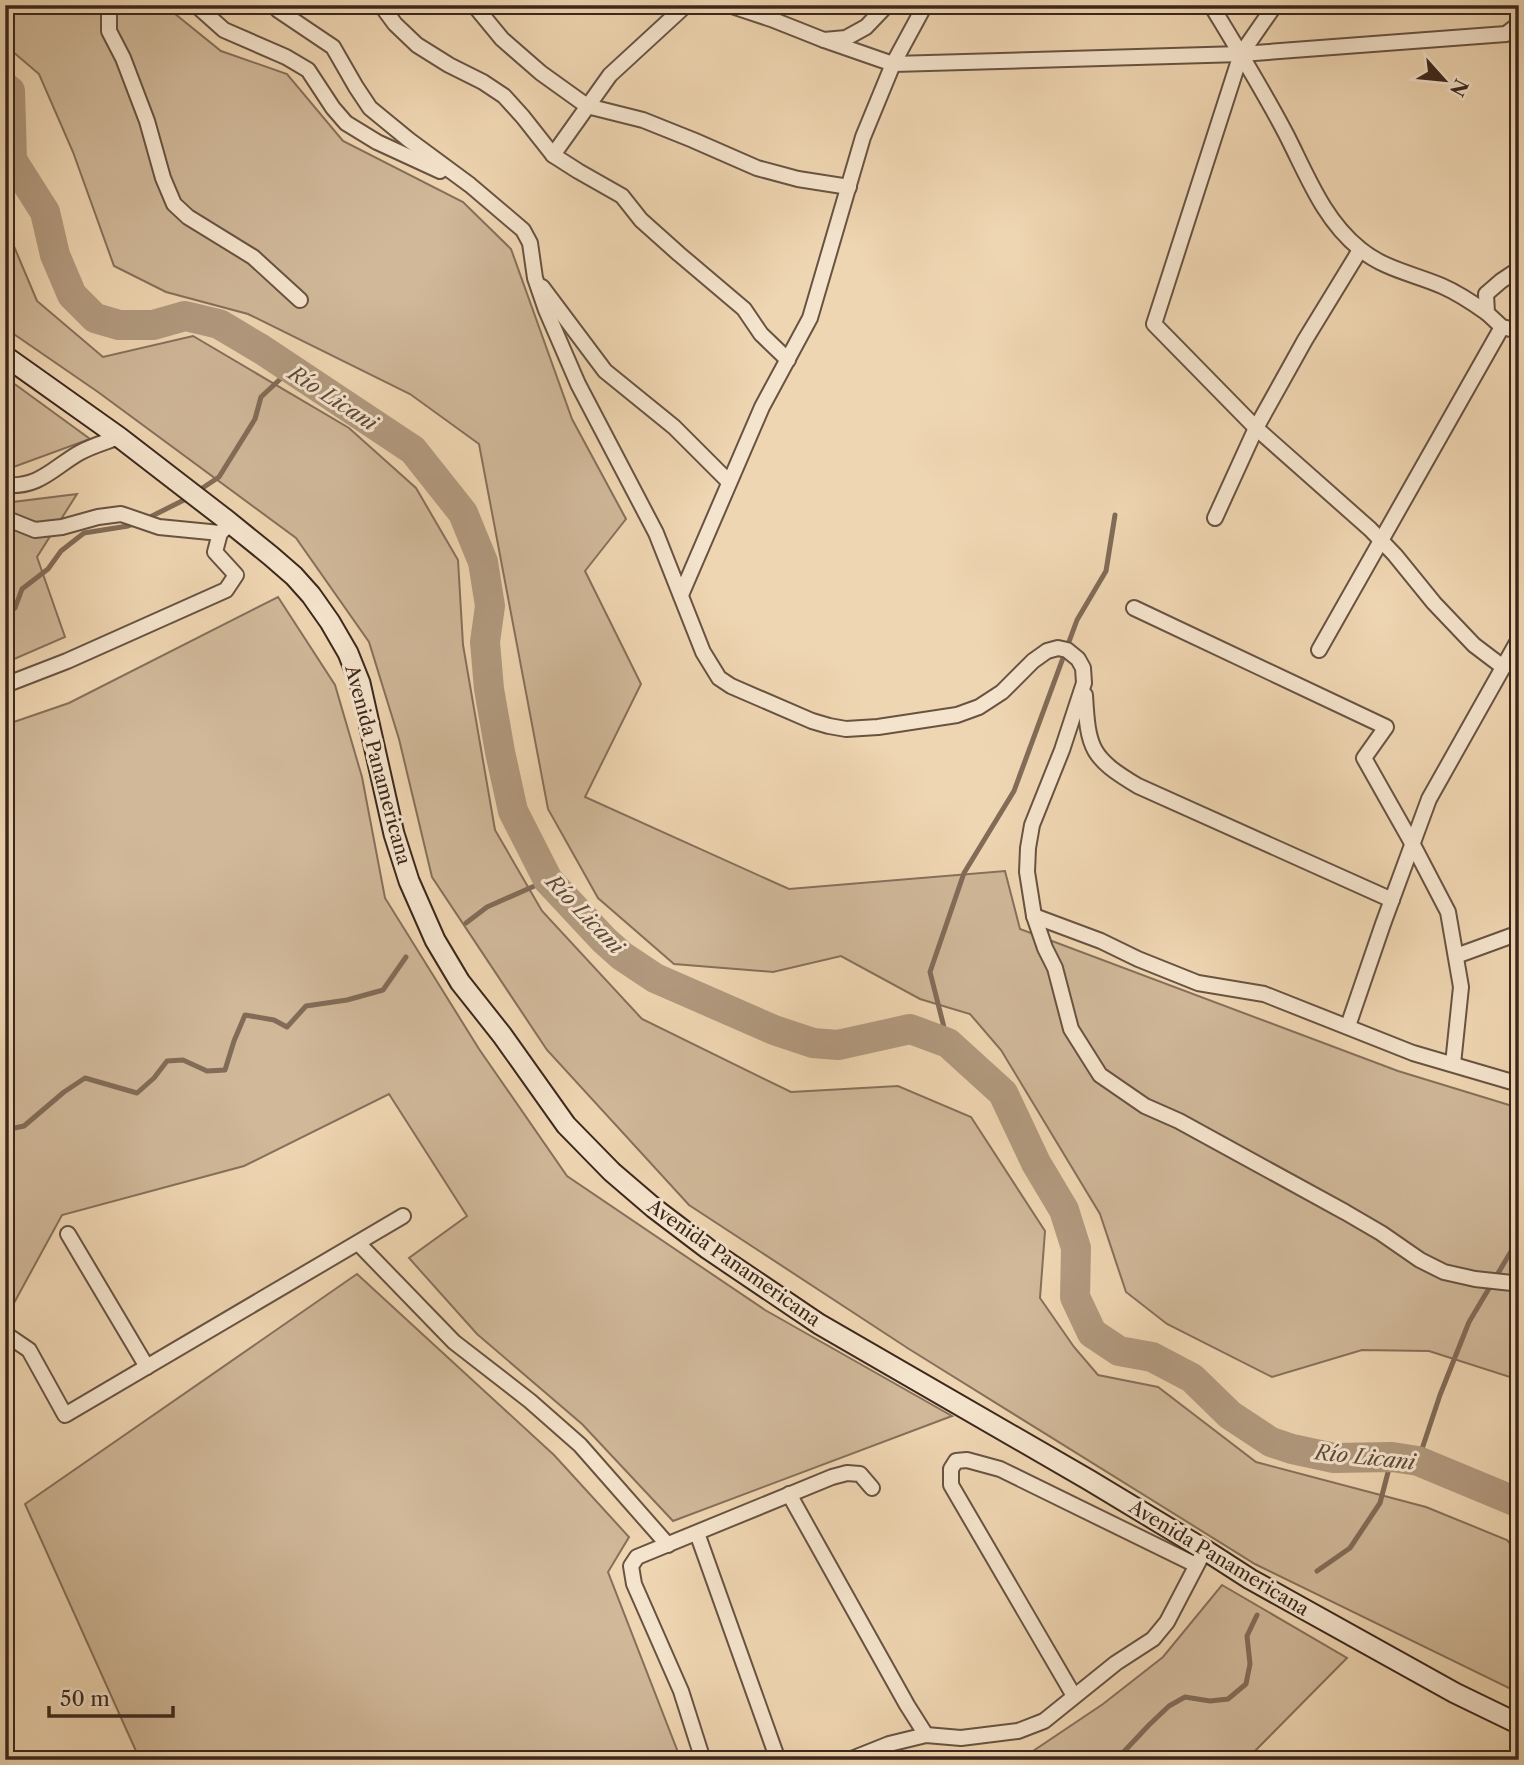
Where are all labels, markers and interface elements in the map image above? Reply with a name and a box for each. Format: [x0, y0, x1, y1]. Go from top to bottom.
north arrow [1408, 46, 1478, 116]
text: N [1445, 75, 1473, 100]
water label: Río Licani [282, 359, 383, 437]
street label: Avenida Panamericana [340, 662, 416, 867]
water label: Río Licani [540, 868, 630, 960]
street label: Avenida Panamericana [642, 1194, 825, 1331]
water label: Río Licani [1312, 1439, 1418, 1475]
street label: Avenida Panamericana [1124, 1495, 1313, 1621]
scale bar [49, 1674, 173, 1718]
text: 50 m [60, 1686, 110, 1711]

